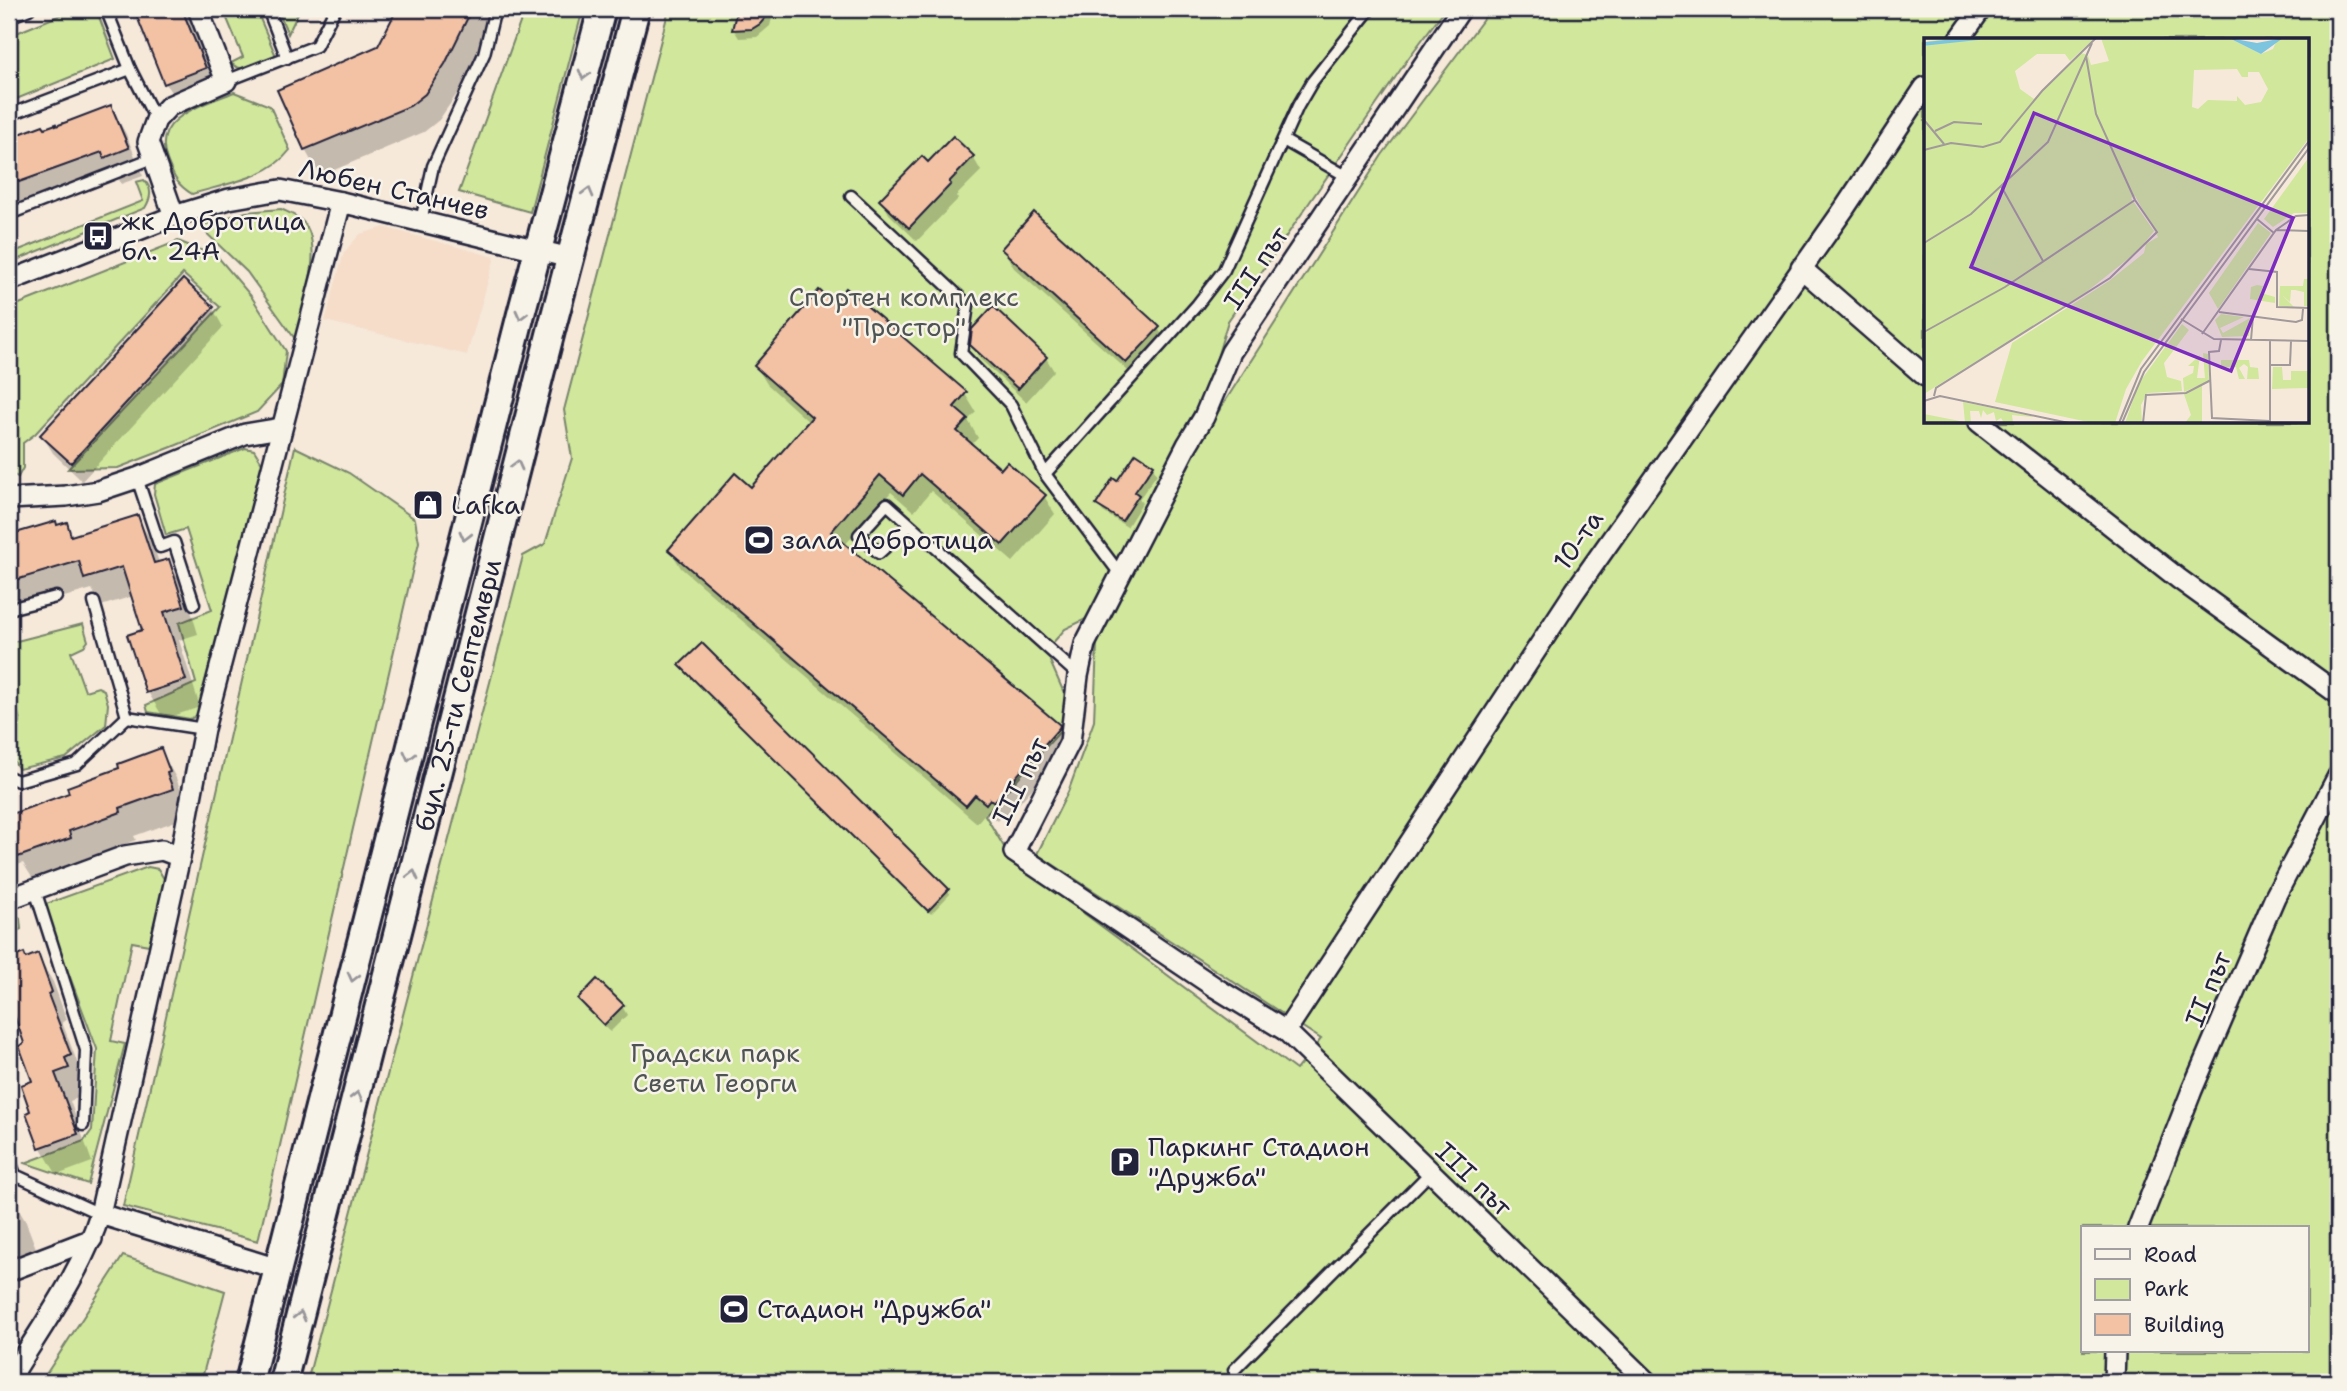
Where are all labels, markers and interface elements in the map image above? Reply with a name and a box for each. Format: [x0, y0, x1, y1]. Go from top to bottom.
inset map [1924, 38, 2308, 424]
one-way arrow [578, 69, 592, 81]
street label: Любен Станчев [296, 150, 493, 227]
one-way arrow [580, 186, 594, 198]
place label: жк Добротица бл. 24А [121, 203, 306, 268]
bus stop icon: жк Добротица бл. 24А [81, 219, 115, 253]
street label: ІІІ път [1215, 219, 1297, 316]
park label: Спортен комплекс "Простор" [789, 279, 1019, 344]
one-way arrow [515, 309, 529, 321]
one-way arrow [509, 459, 523, 471]
place label: Lafka [451, 487, 520, 522]
shop icon: Lafka [411, 488, 445, 522]
street label: 10-та [1544, 503, 1611, 577]
place label: зала Добротица [782, 522, 993, 557]
sports icon: зала Добротица [742, 523, 776, 557]
one-way arrow [459, 530, 473, 542]
street label: бул. 25-ти Септември [406, 555, 509, 835]
street label: ІІІ път [983, 730, 1056, 830]
one-way arrow [403, 750, 417, 762]
one-way arrow [405, 870, 419, 882]
street label: ІІ път [2176, 945, 2239, 1032]
one-way arrow [347, 971, 361, 983]
park label: Градски парк Свети Георги [630, 1035, 800, 1100]
one-way arrow [349, 1090, 363, 1102]
place label: Паркинг Стадион "Дружба" [1148, 1129, 1369, 1194]
street label: ІІІ път [1429, 1134, 1521, 1224]
parking icon: Паркинг Стадион "Дружба" [1108, 1145, 1142, 1179]
legend [2081, 1226, 2308, 1352]
text: Road [2144, 1241, 2197, 1269]
text: Park [2144, 1275, 2189, 1303]
place label: Стадион "Дружба" [757, 1291, 992, 1326]
sports icon: Стадион "Дружба" [717, 1292, 751, 1326]
one-way arrow [292, 1310, 306, 1322]
text: Building [2144, 1311, 2224, 1339]

